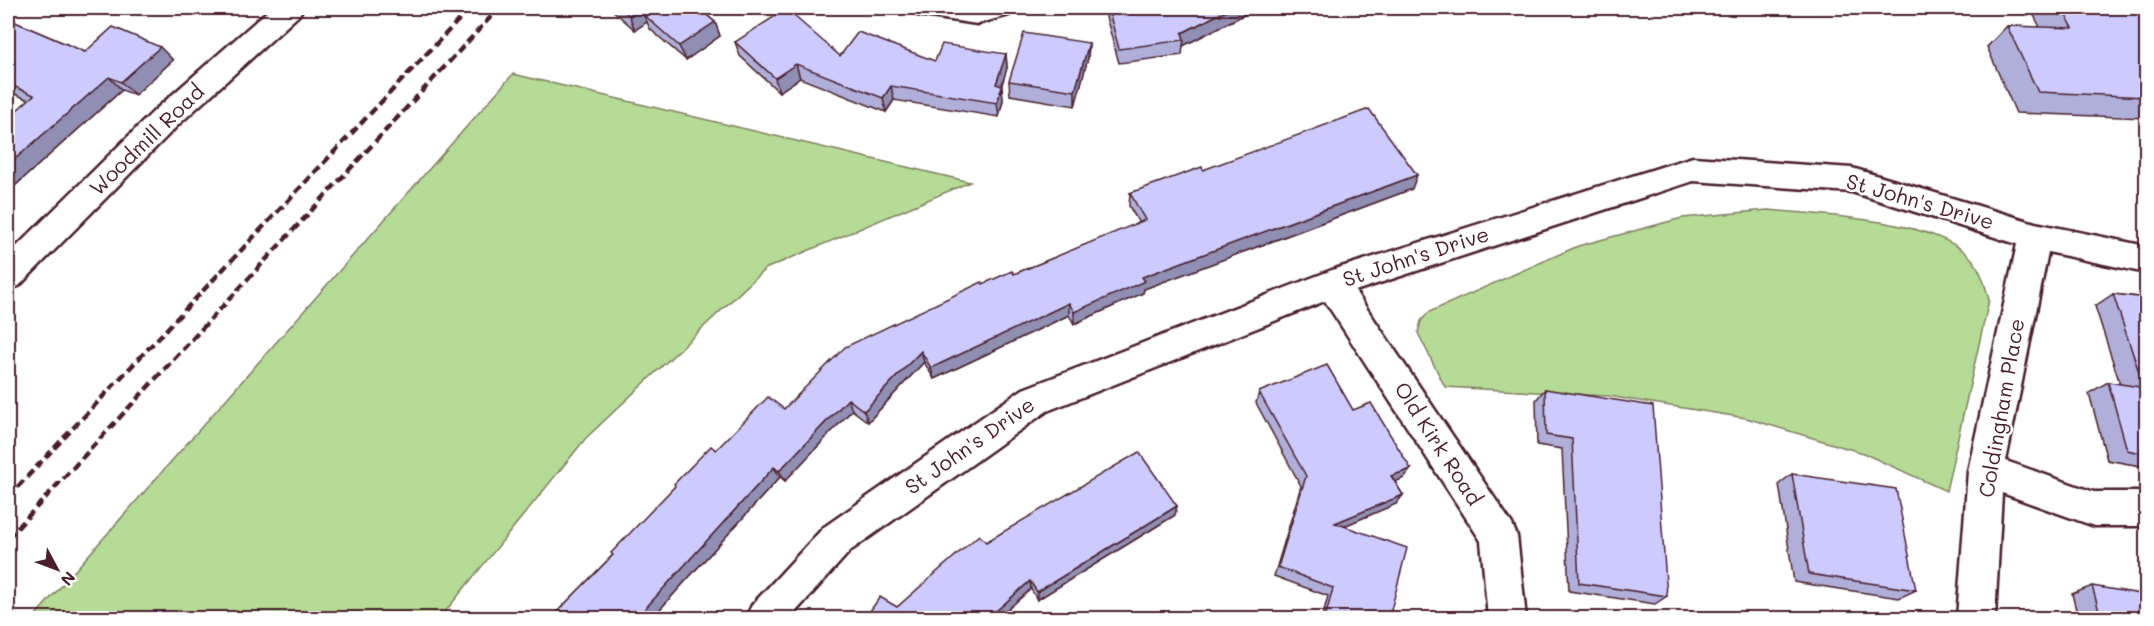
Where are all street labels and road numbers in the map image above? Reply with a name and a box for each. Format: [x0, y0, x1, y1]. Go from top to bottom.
street label: Woodmill Road [83, 77, 209, 201]
street label: St John's Drive [1843, 167, 1997, 235]
street label: St John's Drive [1339, 219, 1492, 292]
street label: Coldingham Place [1971, 316, 2030, 499]
street label: Old Kirk Road [1389, 376, 1489, 510]
street label: St John's Drive [899, 390, 1039, 500]

